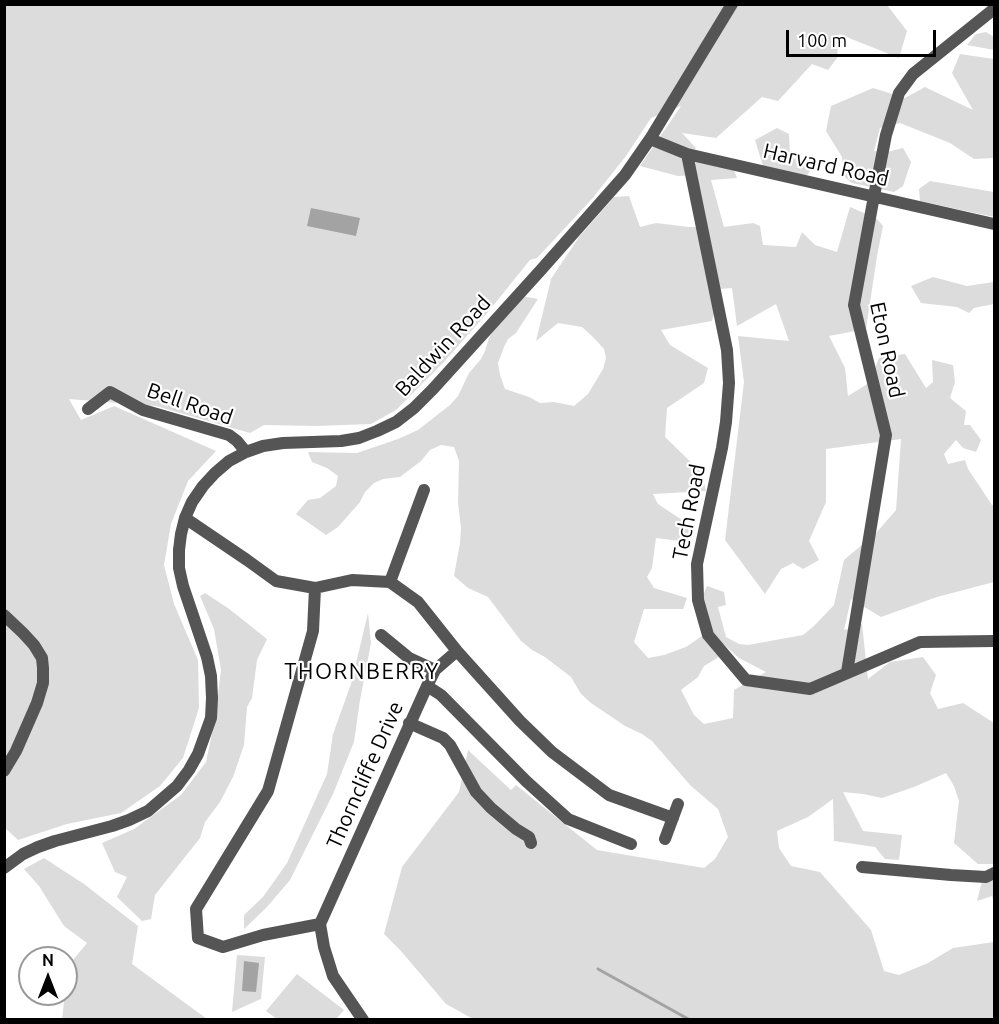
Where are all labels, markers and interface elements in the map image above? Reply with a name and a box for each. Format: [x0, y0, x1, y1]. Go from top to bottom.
scale bar [789, 18, 939, 56]
text: 100 m [797, 30, 847, 50]
street label: Harvard Road [761, 138, 891, 192]
street label: Baldwin Road [390, 290, 496, 402]
street label: Eton Road [865, 300, 909, 400]
street label: Bell Road [144, 378, 236, 430]
street label: Tech Road [667, 462, 711, 562]
district label: THORNBERRY [284, 659, 440, 685]
street label: Thorncliffe Drive [321, 698, 409, 852]
north arrow [18, 946, 78, 1006]
text: N [42, 951, 54, 969]

